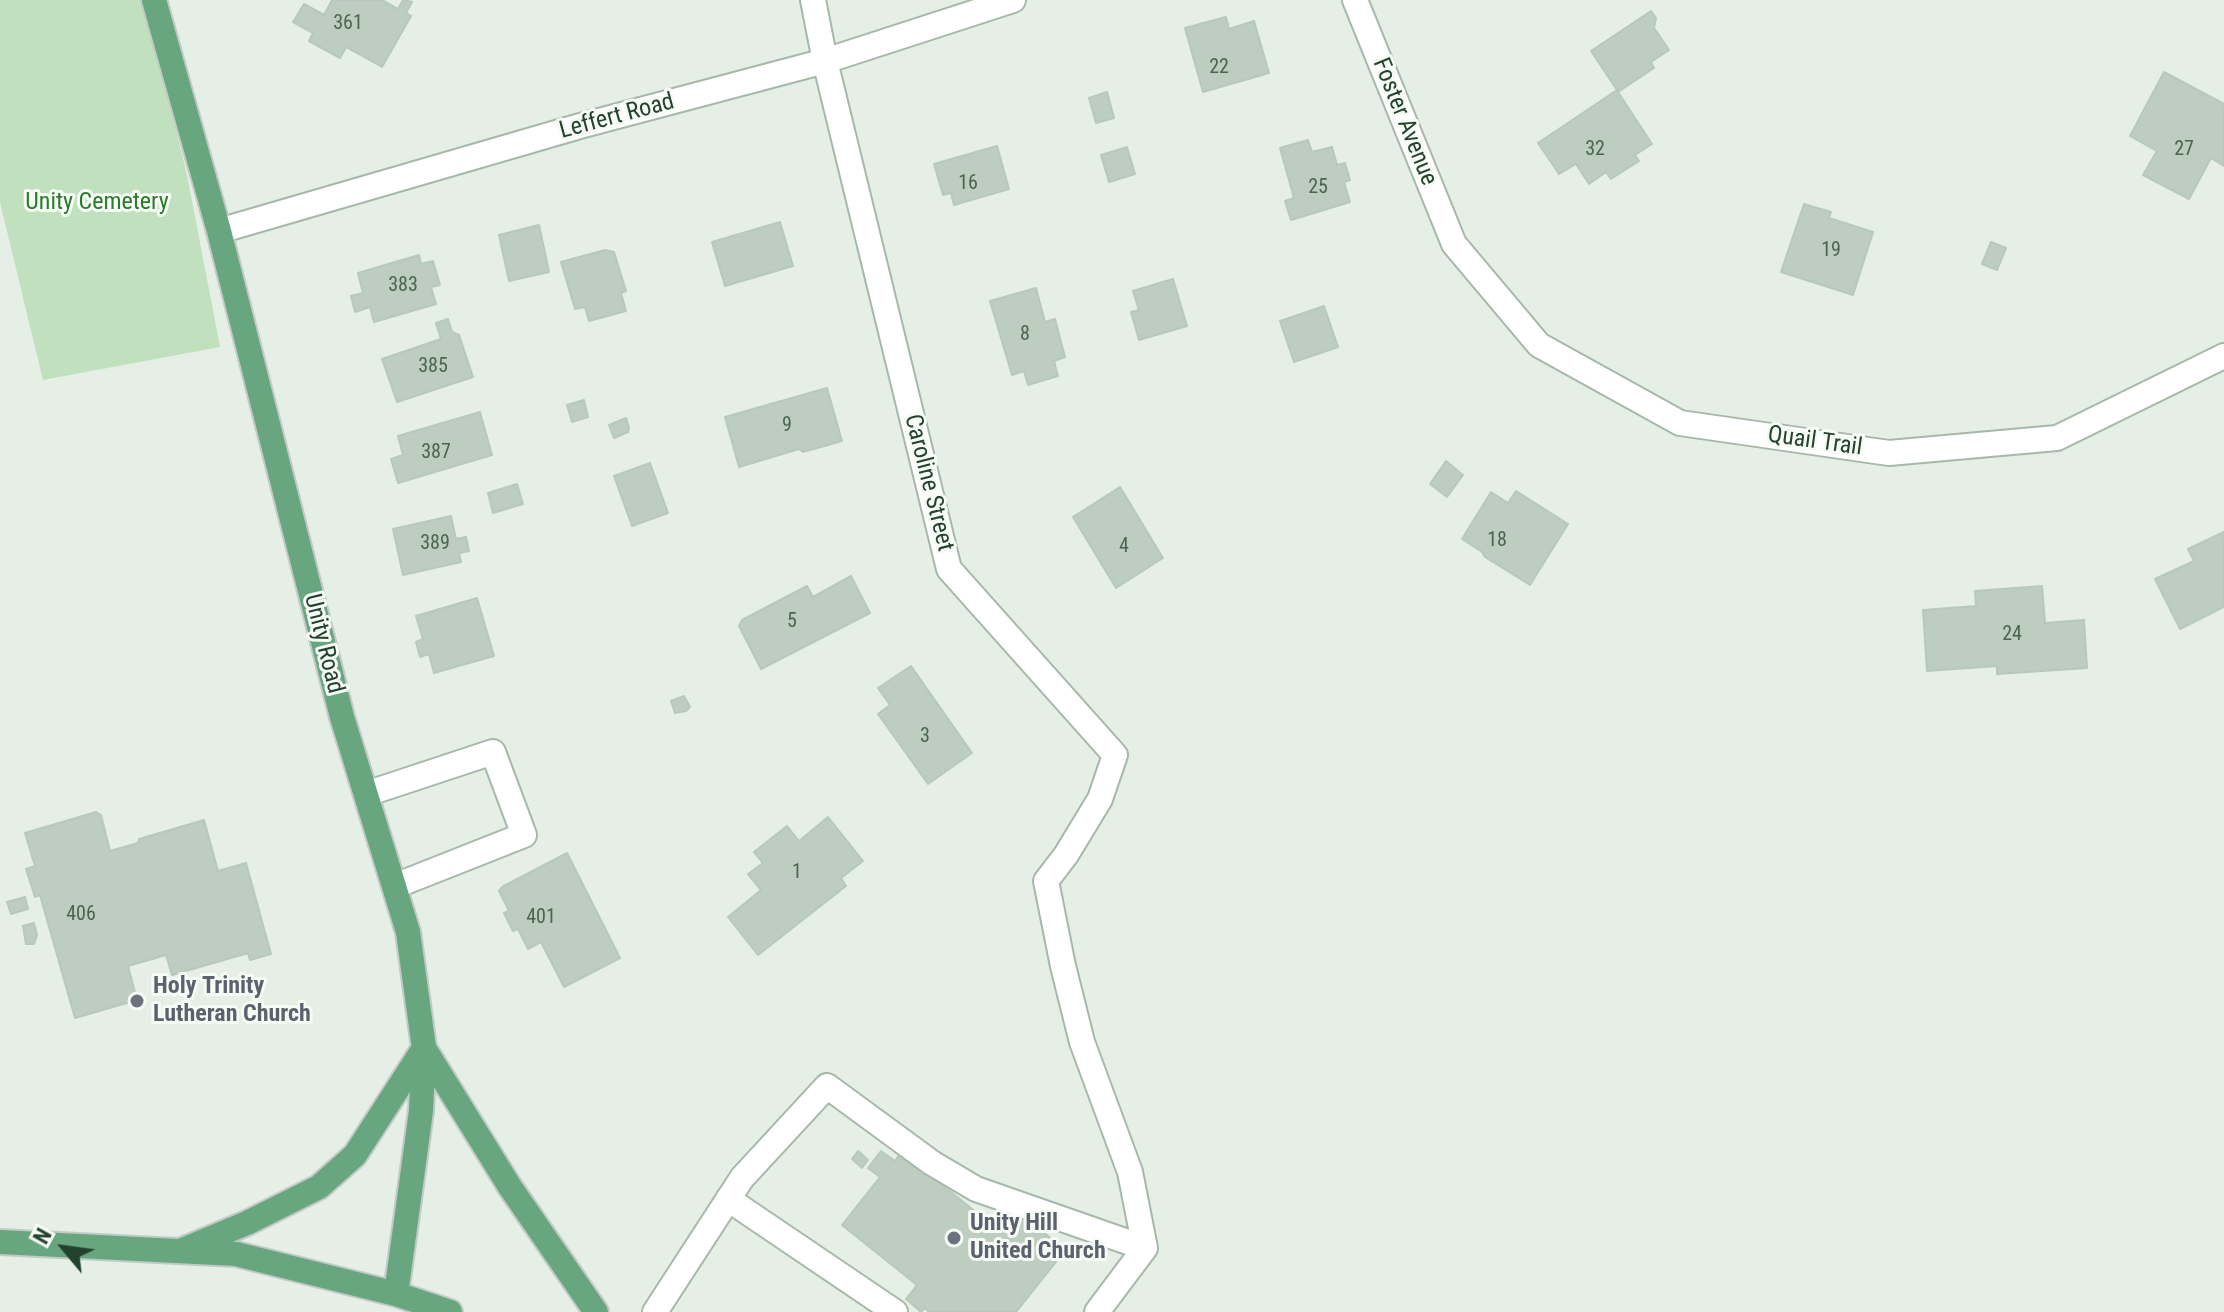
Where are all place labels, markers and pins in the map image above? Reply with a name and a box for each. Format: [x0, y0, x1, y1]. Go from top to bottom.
place label: Holy Trinity Lutheran Church [153, 973, 311, 1029]
marker: Holy Trinity Lutheran Church [128, 992, 146, 1010]
place label: Unity Hill United Church [970, 1210, 1106, 1266]
marker: Unity Hill United Church [945, 1229, 963, 1247]

